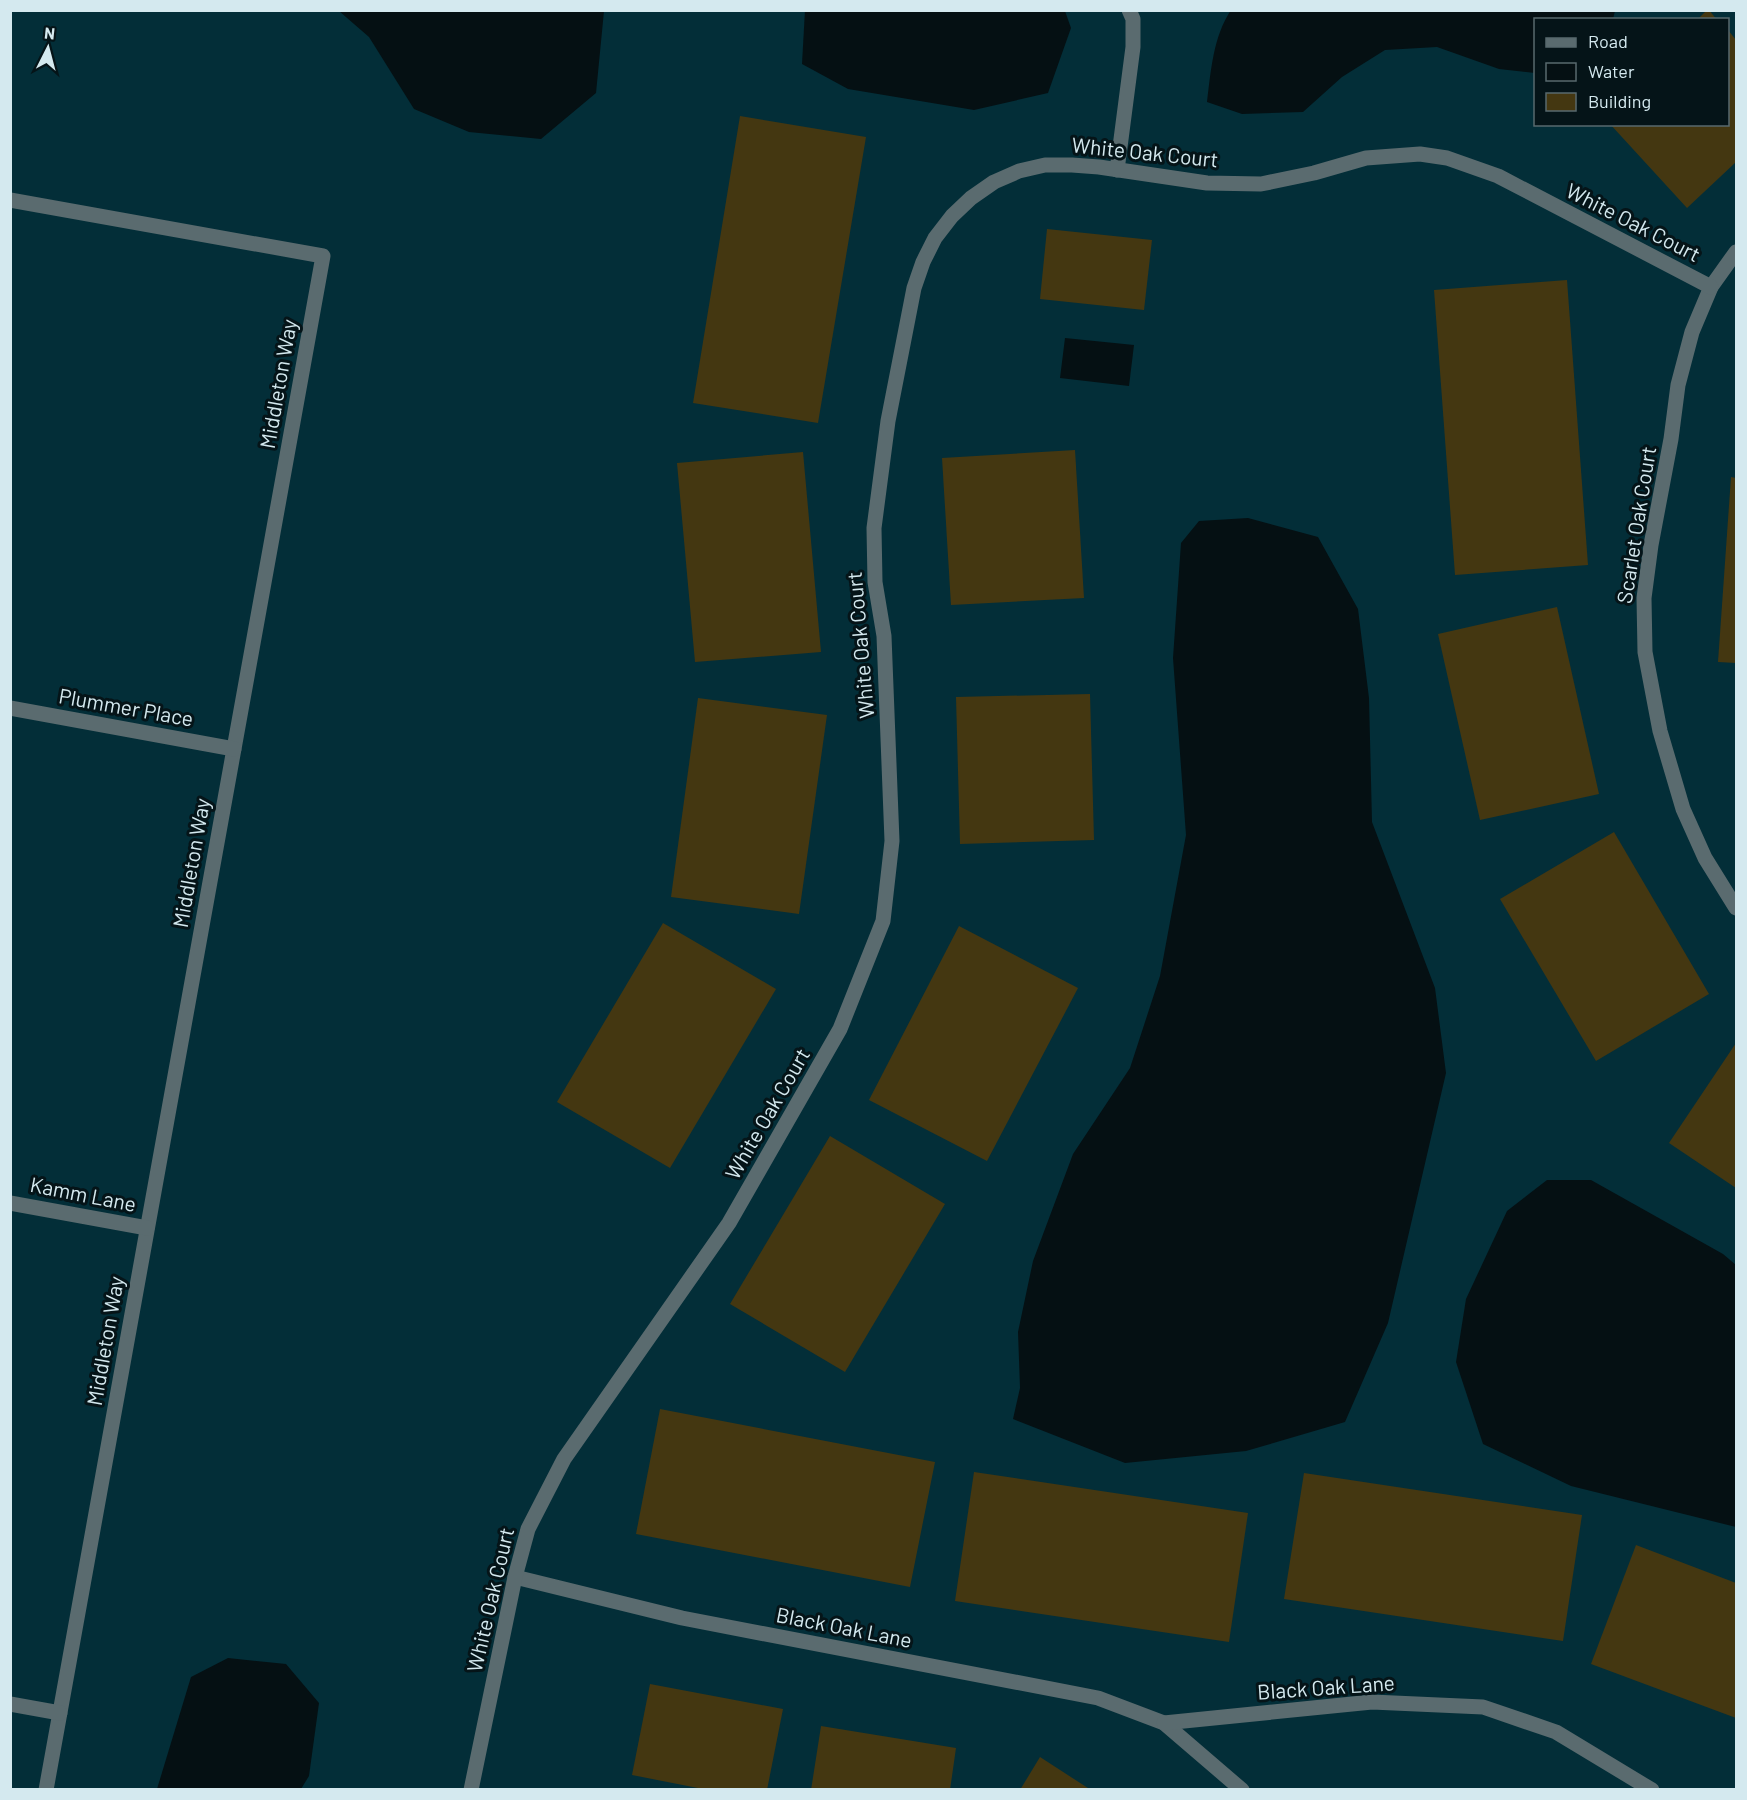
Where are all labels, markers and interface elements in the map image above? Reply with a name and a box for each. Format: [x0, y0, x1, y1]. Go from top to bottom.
north arrow [18, 18, 78, 78]
legend [1534, 18, 1729, 126]
text: N [43, 23, 56, 43]
text: Road [1588, 30, 1628, 52]
text: Water [1588, 60, 1635, 82]
text: Building [1588, 90, 1651, 112]
street label: White Oak Court [1071, 131, 1220, 172]
street label: White Oak Court [1562, 177, 1705, 266]
street label: Middleton Way [254, 317, 301, 451]
street label: Scarlet Oak Court [1611, 444, 1660, 605]
street label: White Oak Court [841, 571, 878, 720]
street label: Plummer Place [57, 682, 195, 731]
street label: Middleton Way [167, 796, 214, 930]
street label: White Oak Court [719, 1043, 814, 1183]
street label: Kamm Lane [28, 1171, 138, 1216]
street label: Middleton Way [81, 1274, 128, 1408]
street label: White Oak Court [461, 1525, 518, 1674]
street label: Black Oak Lane [774, 1601, 914, 1652]
street label: Black Oak Lane [1256, 1669, 1395, 1704]

